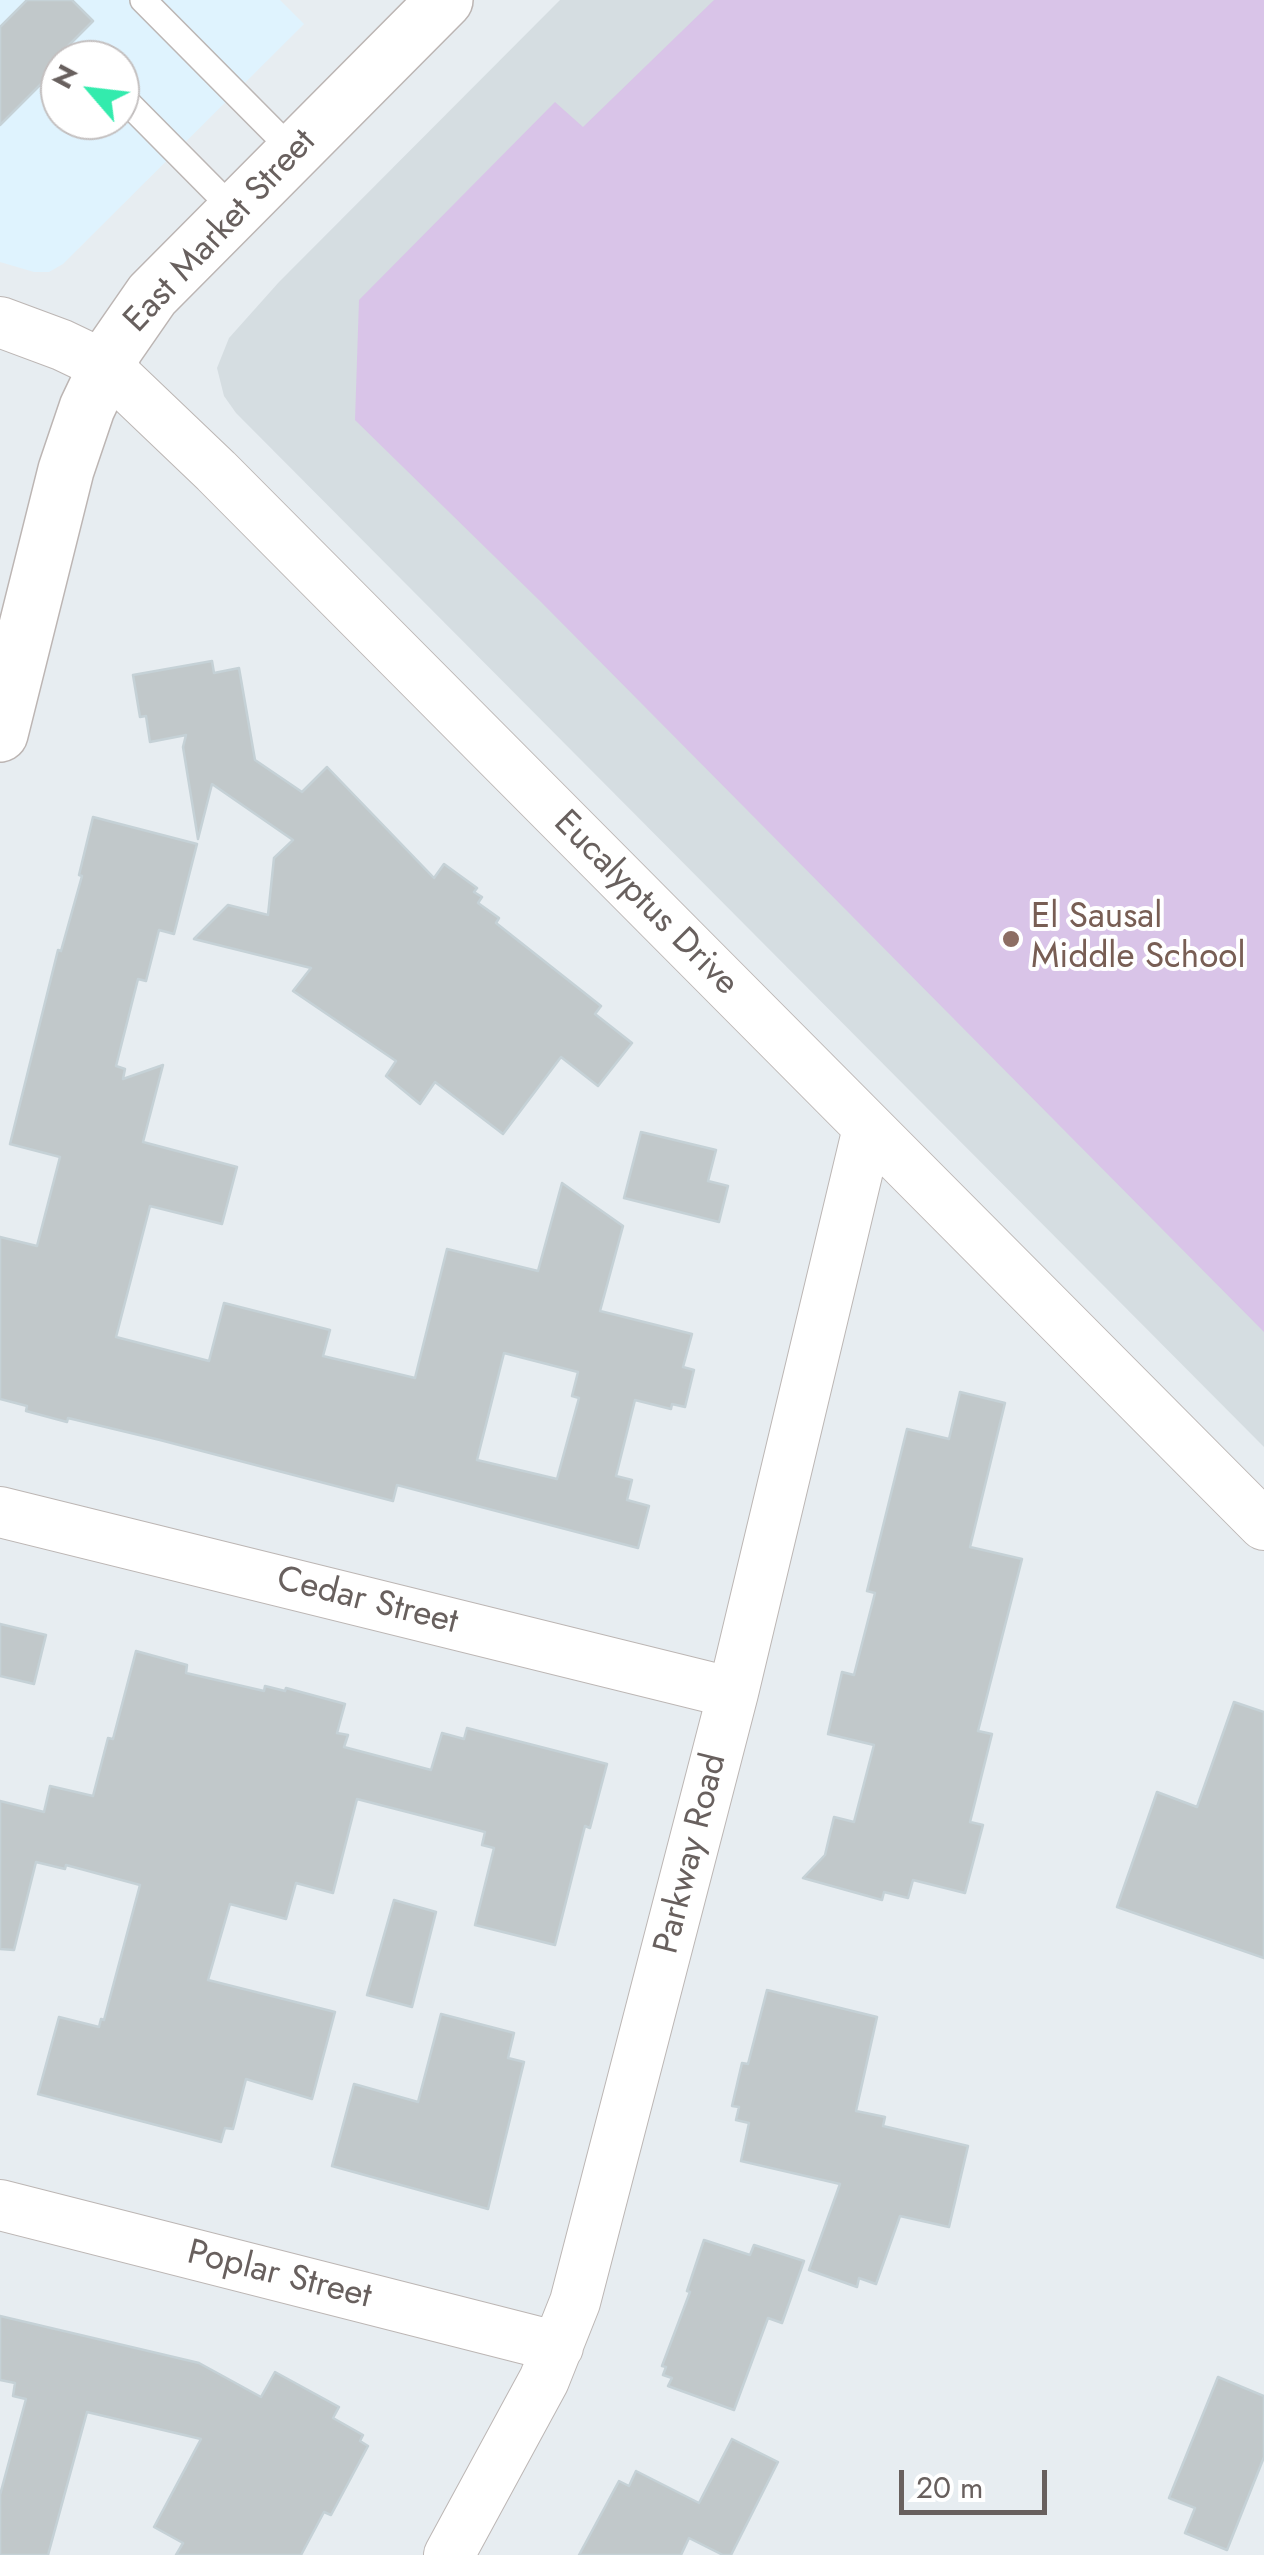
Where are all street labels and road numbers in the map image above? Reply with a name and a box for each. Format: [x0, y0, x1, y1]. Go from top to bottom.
street label: East Market Street [116, 122, 326, 342]
street label: Eucalyptus Drive [544, 803, 746, 1005]
street label: Cedar Street [272, 1559, 462, 1645]
street label: Parkway Road [647, 1750, 737, 1958]
street label: Poplar Street [183, 2233, 375, 2319]

